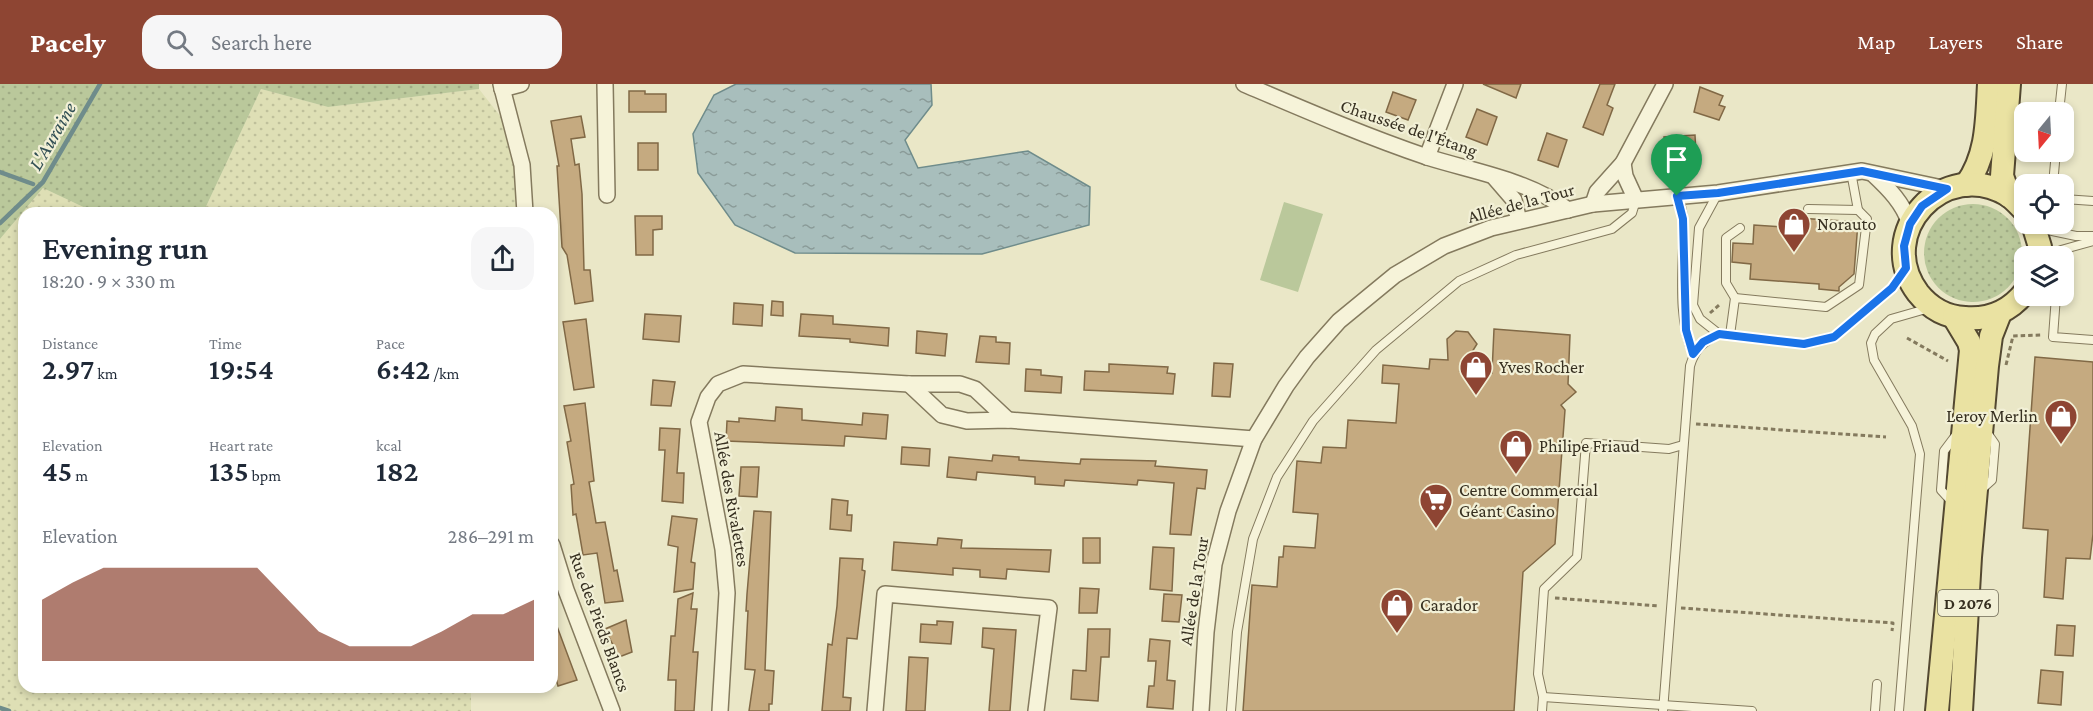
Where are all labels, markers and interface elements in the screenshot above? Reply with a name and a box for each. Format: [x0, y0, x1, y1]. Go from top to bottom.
search box [142, 15, 562, 69]
icon: search [163, 26, 196, 59]
text: Pacely [30, 27, 106, 58]
text: Search here [211, 30, 312, 55]
text: Map [1857, 30, 1896, 54]
text: Layers [1929, 30, 1983, 54]
text: Share [2016, 30, 2063, 54]
street label: Chaussée de l'Étang [1338, 95, 1480, 161]
water label: L'Auraine [24, 98, 80, 174]
north arrow [2014, 102, 2074, 162]
map controls [2014, 102, 2074, 306]
pin [1651, 134, 1702, 196]
icon: arrive [1660, 143, 1693, 176]
button: locate [2014, 174, 2074, 234]
street label: Allée de la Tour [1465, 179, 1577, 227]
shop icon: Norauto [1776, 206, 1812, 253]
place label: Norauto [1817, 214, 1876, 234]
button: share [471, 227, 534, 290]
text: Evening run [42, 229, 208, 266]
button: layers [2014, 246, 2074, 306]
text: 18:20 · 9 × 330 m [42, 270, 175, 292]
text: Distance [42, 335, 98, 352]
text: Time [209, 335, 242, 352]
text: Pace [376, 335, 405, 352]
shop icon: Yves Rocher [1458, 349, 1494, 396]
text: 2.97 [42, 352, 94, 385]
text: 19:54 [209, 352, 274, 385]
text: 6:42 [376, 352, 430, 385]
place label: Yves Rocher [1499, 357, 1585, 377]
text: km [94, 365, 118, 382]
text: /km [430, 365, 459, 382]
shop icon: Leroy Merlin [2043, 398, 2079, 445]
place label: Leroy Merlin [1946, 406, 2038, 426]
shop icon: Philipe Friaud [1498, 428, 1534, 475]
street label: Allée des Rivalettes [710, 430, 754, 568]
place label: Philipe Friaud [1539, 436, 1640, 456]
text: Elevation [42, 437, 103, 454]
text: Heart rate [209, 437, 273, 454]
text: kcal [376, 437, 402, 454]
text: 45 [42, 454, 72, 487]
text: 135 [209, 454, 249, 487]
text: 182 [376, 454, 418, 487]
text: m [72, 467, 88, 484]
text: bpm [249, 467, 281, 484]
place label: Centre Commercial Géant Casino [1459, 480, 1598, 521]
supermarket icon: Centre Commercial Géant Casino [1418, 482, 1454, 529]
text: Elevation [42, 525, 118, 547]
text: 286–291 m [448, 525, 534, 547]
street label: Allée de la Tour [1176, 535, 1213, 647]
street label: Rue des Pieds Blancs [565, 549, 635, 695]
shop icon: Carador [1379, 587, 1415, 634]
road number: D 2076 [1938, 590, 1998, 616]
place label: Carador [1420, 595, 1479, 615]

